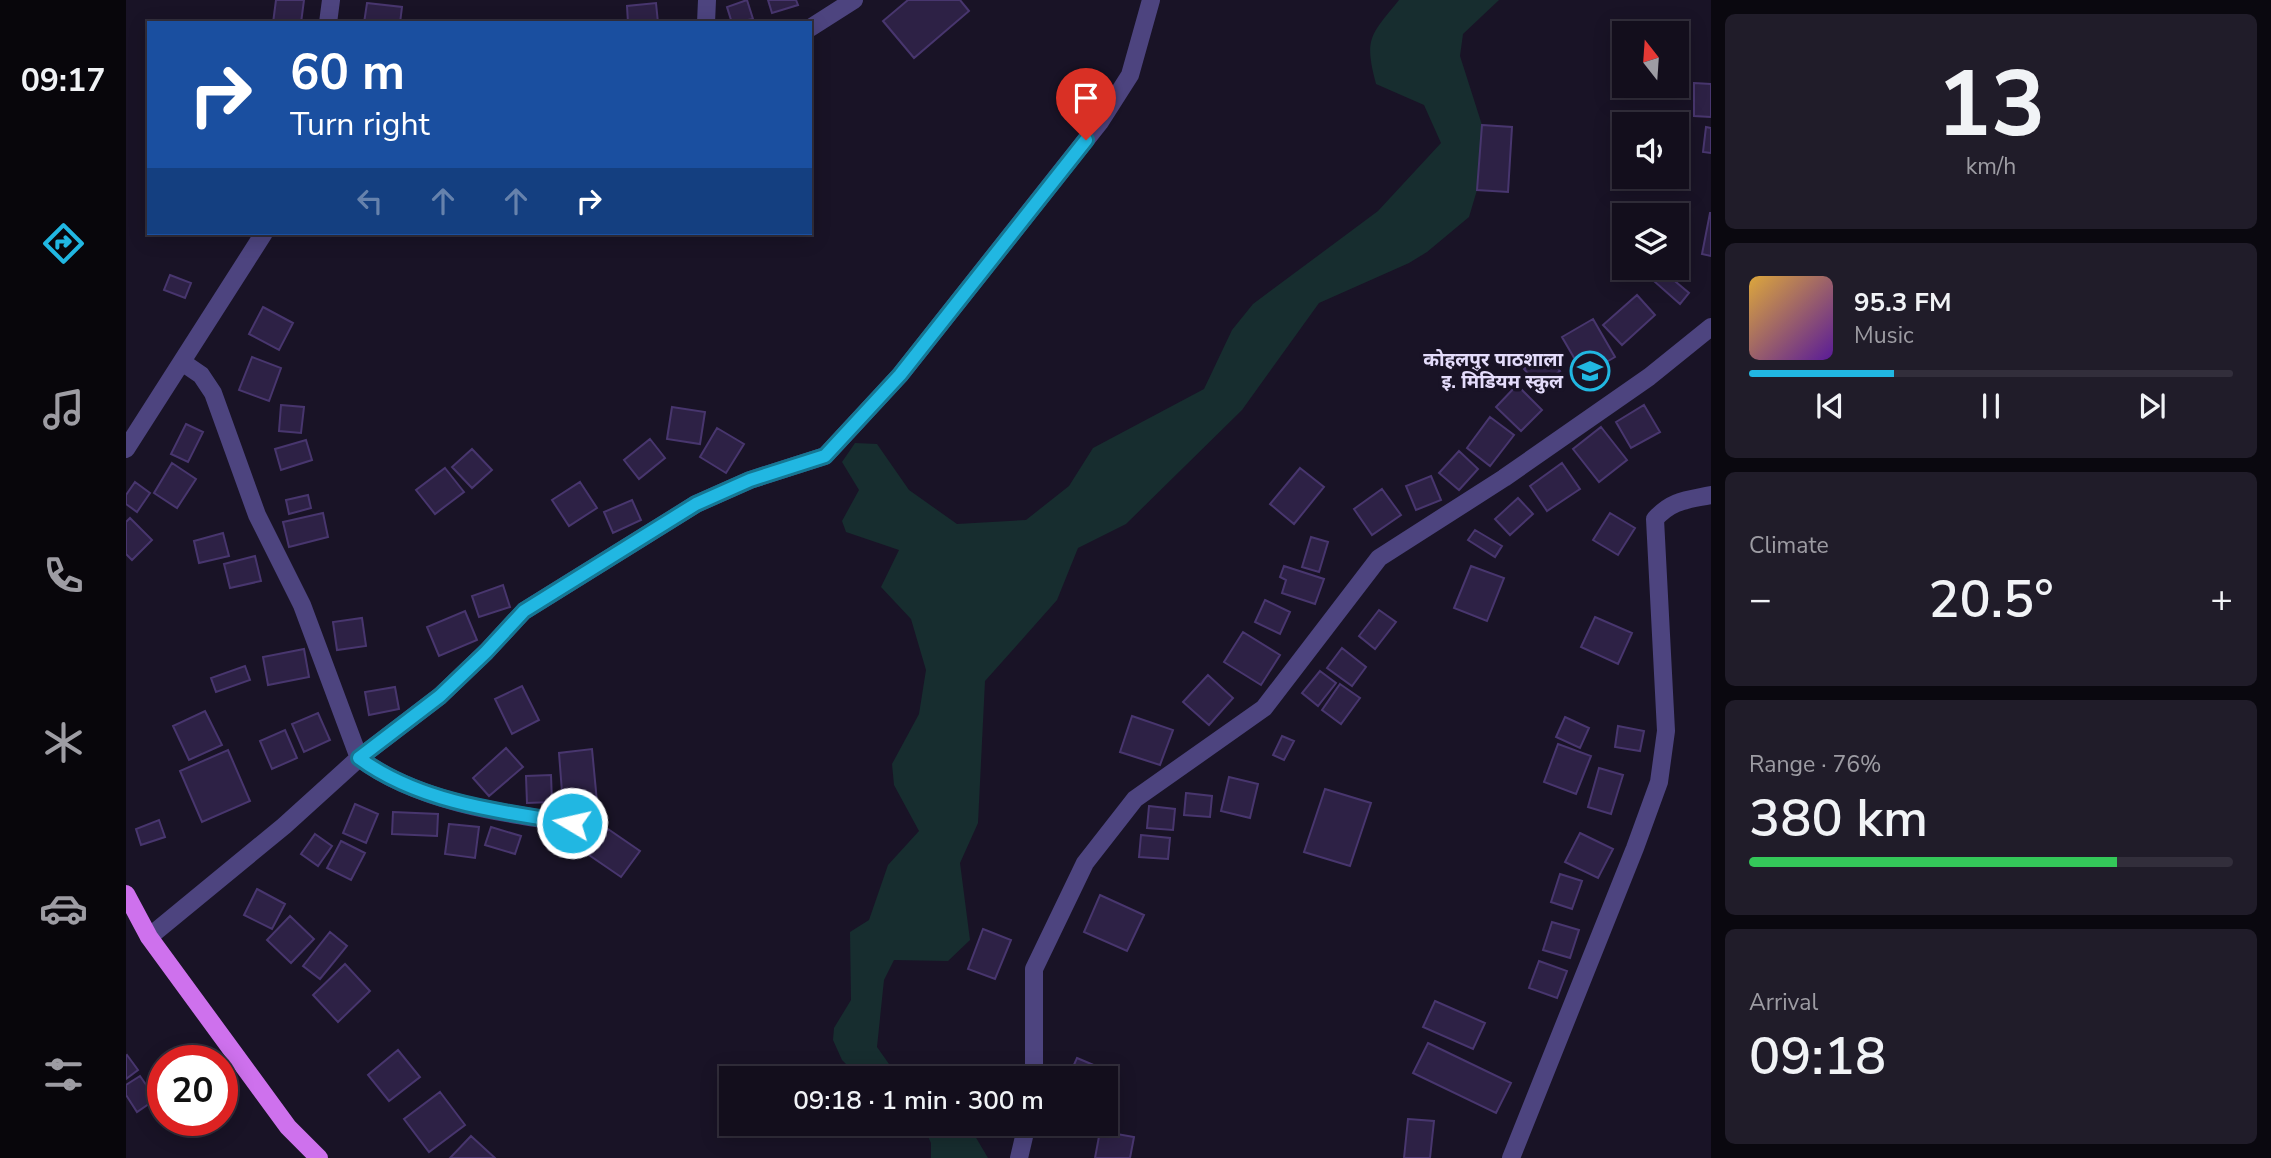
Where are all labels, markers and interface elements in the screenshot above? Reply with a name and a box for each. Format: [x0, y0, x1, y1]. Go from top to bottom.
north arrow [1612, 21, 1689, 98]
map controls [1612, 21, 1689, 280]
text: 60 m [290, 39, 405, 106]
text: 13 [1936, 43, 2046, 167]
icon: right [175, 49, 266, 140]
text: 09:17 [21, 59, 105, 102]
pin [1056, 68, 1116, 140]
icon: arrive [1067, 79, 1105, 117]
text: Turn right [290, 103, 430, 146]
button: sound [1612, 112, 1689, 189]
text: km/h [1966, 151, 2016, 182]
icon: left [351, 182, 389, 220]
icon: ahead [424, 182, 462, 220]
icon: ahead [497, 182, 535, 220]
icon: right [570, 182, 608, 220]
button: layers [1612, 203, 1689, 280]
icon: directions [39, 219, 88, 268]
text: 95.3 FM [1854, 285, 1951, 320]
text: Music [1854, 320, 1914, 351]
place label: कोहलपुर पाठशाला इ. मिडियम स्कुल [1423, 347, 1564, 395]
school or university icon: कोहलपुर पाठशाला इ. मिडियम स्कुल [1569, 350, 1611, 392]
icon: music [39, 385, 88, 434]
icon: previous [1811, 387, 1849, 425]
icon: pause [1972, 387, 2010, 425]
icon: next [2133, 387, 2171, 425]
text: Climate [1749, 530, 1829, 561]
icon: phone [39, 551, 88, 600]
text: 20.5° [1928, 564, 2054, 635]
text: − [1749, 574, 1772, 625]
text: + [2210, 574, 2233, 625]
icon: climate [39, 718, 88, 767]
text: Range · 76% [1749, 749, 1881, 780]
text: 380 km [1749, 783, 1928, 854]
position arrow [535, 786, 609, 860]
icon: car [39, 884, 88, 933]
text: Arrival [1749, 987, 1818, 1018]
text: 09:18 [1749, 1021, 1886, 1092]
speed limit sign: 20 [147, 1045, 238, 1136]
icon: filters [39, 1050, 88, 1099]
text: 09:18 · 1 min · 300 m [793, 1083, 1044, 1118]

